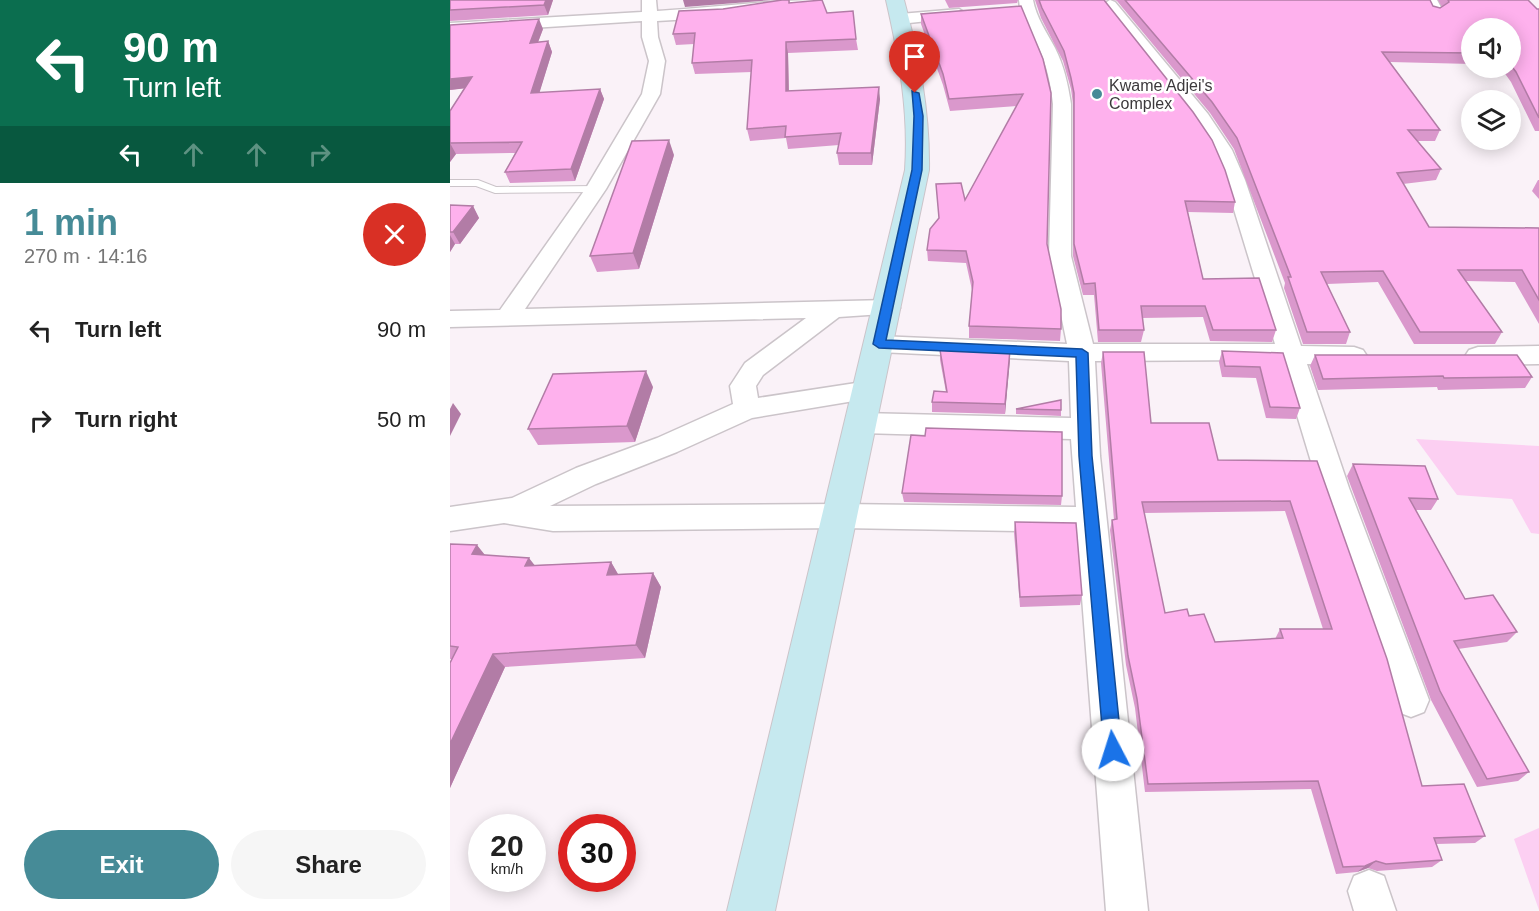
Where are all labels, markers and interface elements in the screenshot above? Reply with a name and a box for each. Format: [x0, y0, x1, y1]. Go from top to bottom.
map controls [1461, 18, 1521, 150]
button: sound [1461, 18, 1521, 78]
icon: left [24, 24, 102, 102]
text: 90 m [123, 24, 219, 71]
pin [889, 31, 940, 93]
icon: arrive [898, 40, 931, 73]
text: Turn left [123, 73, 221, 103]
place label: Kwame Adjei's Complex [1109, 77, 1213, 112]
marker: Kwame Adjei's Complex [1090, 87, 1104, 101]
button: layers [1461, 90, 1521, 150]
icon: left [114, 138, 147, 171]
icon: ahead [177, 138, 210, 171]
icon: ahead [240, 138, 273, 171]
icon: right [303, 138, 336, 171]
text: 1 min [24, 202, 118, 243]
button: close [363, 203, 426, 266]
text: 270 m · 14:16 [24, 245, 147, 267]
icon: left [24, 314, 57, 347]
text: Turn left [75, 317, 161, 342]
text: 90 m [377, 317, 426, 342]
icon: right [24, 404, 57, 437]
text: Turn right [75, 407, 177, 432]
text: 50 m [377, 407, 426, 432]
position arrow [1081, 718, 1145, 782]
speed limit sign: 30 [558, 814, 636, 892]
text: 20 [490, 829, 524, 862]
button: Exit [24, 830, 219, 899]
button: Share [231, 830, 426, 899]
text: km/h [491, 860, 523, 877]

